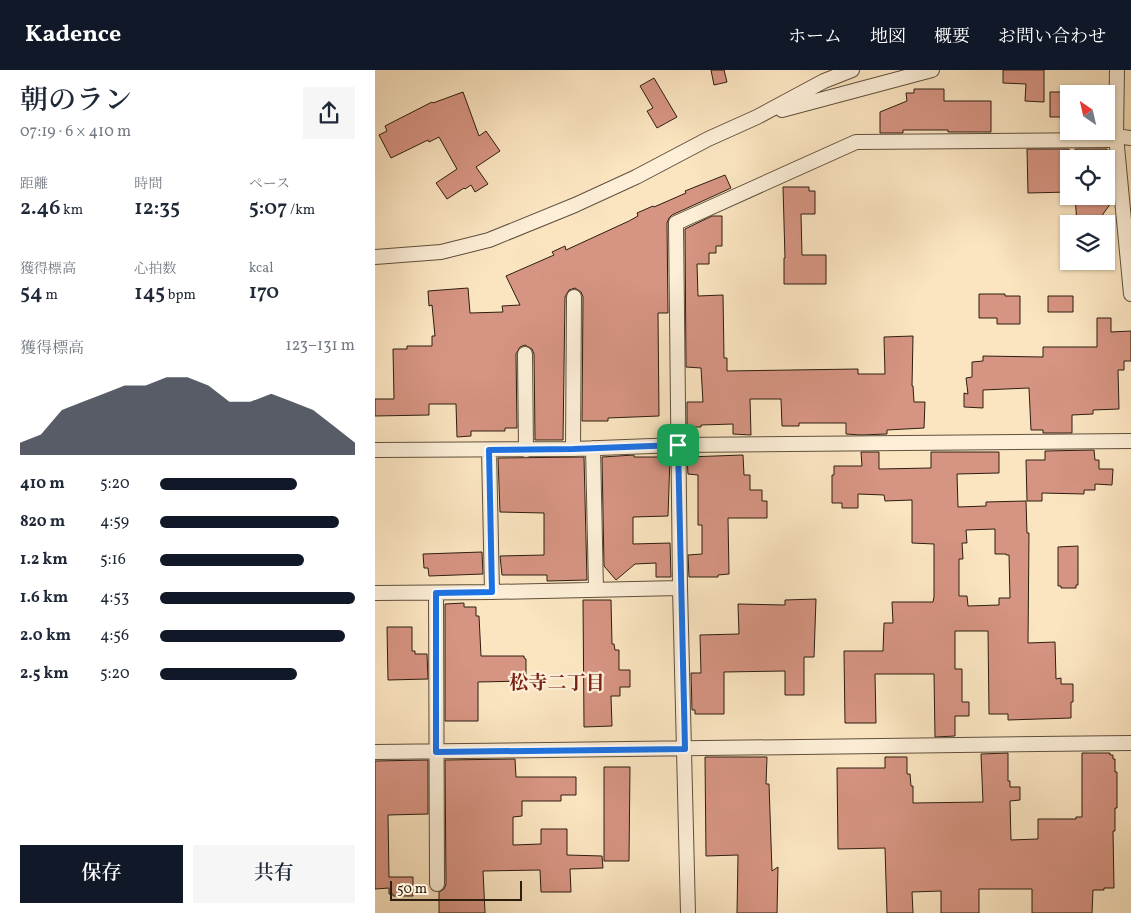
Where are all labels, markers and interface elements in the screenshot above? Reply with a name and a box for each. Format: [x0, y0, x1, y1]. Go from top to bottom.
text: Kadence [25, 18, 121, 52]
text: ホーム [788, 25, 842, 50]
text: 地図 [870, 25, 906, 50]
text: 概要 [934, 25, 970, 50]
text: お問い合わせ [998, 25, 1106, 50]
text: 朝のラン [20, 82, 132, 121]
north arrow [1060, 85, 1115, 140]
map controls [1060, 85, 1115, 270]
button: share [303, 87, 355, 139]
text: 07:19 · 6 × 410 m [20, 121, 131, 143]
button: locate [1060, 150, 1115, 205]
text: 距離 [20, 175, 48, 194]
text: 時間 [134, 175, 162, 194]
text: ペース [249, 175, 290, 194]
text: 2.46 [20, 194, 60, 223]
text: 12:35 [134, 194, 180, 223]
text: 5:07 [249, 194, 287, 223]
text: km [60, 201, 83, 220]
text: /km [287, 201, 315, 220]
button: layers [1060, 215, 1115, 270]
text: kcal [249, 259, 274, 278]
text: 獲得標高 [20, 260, 76, 279]
text: 心拍数 [134, 260, 176, 279]
text: 170 [249, 278, 279, 307]
text: 54 [20, 279, 43, 308]
text: 145 [134, 279, 165, 308]
text: m [43, 286, 58, 305]
text: bpm [165, 286, 196, 305]
text: 123–131 m [285, 335, 355, 357]
text: 獲得標高 [20, 338, 84, 360]
pin [657, 424, 699, 466]
icon: arrive [664, 431, 692, 459]
text: 410 m [20, 473, 65, 495]
text: 5:20 [100, 473, 130, 495]
text: 820 m [20, 511, 65, 533]
text: 4:59 [100, 511, 129, 533]
text: 1.2 km [20, 549, 68, 571]
text: 5:16 [100, 549, 126, 571]
text: 1.6 km [20, 587, 68, 609]
text: 4:53 [100, 587, 129, 609]
text: 2.0 km [20, 625, 71, 647]
text: 4:56 [100, 625, 129, 647]
text: 2.5 km [20, 663, 69, 685]
text: 5:20 [100, 663, 130, 685]
district label: 松寺二丁目 [509, 671, 605, 697]
button: 保存 [20, 845, 183, 903]
button: 共有 [193, 845, 355, 903]
scale bar [390, 878, 523, 901]
text: 50 m [397, 880, 427, 899]

